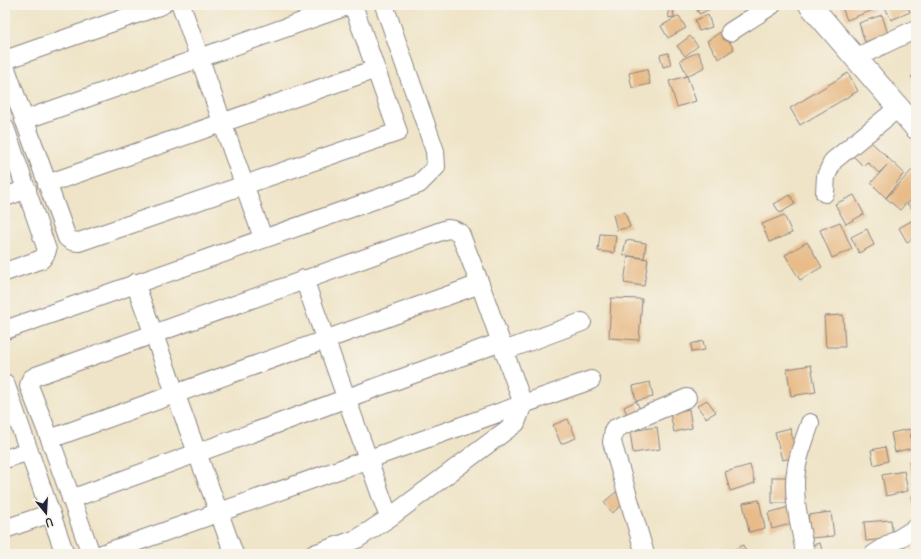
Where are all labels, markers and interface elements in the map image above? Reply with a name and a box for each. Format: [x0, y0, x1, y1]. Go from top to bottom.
north arrow [26, 493, 66, 533]
text: U [43, 515, 55, 530]

